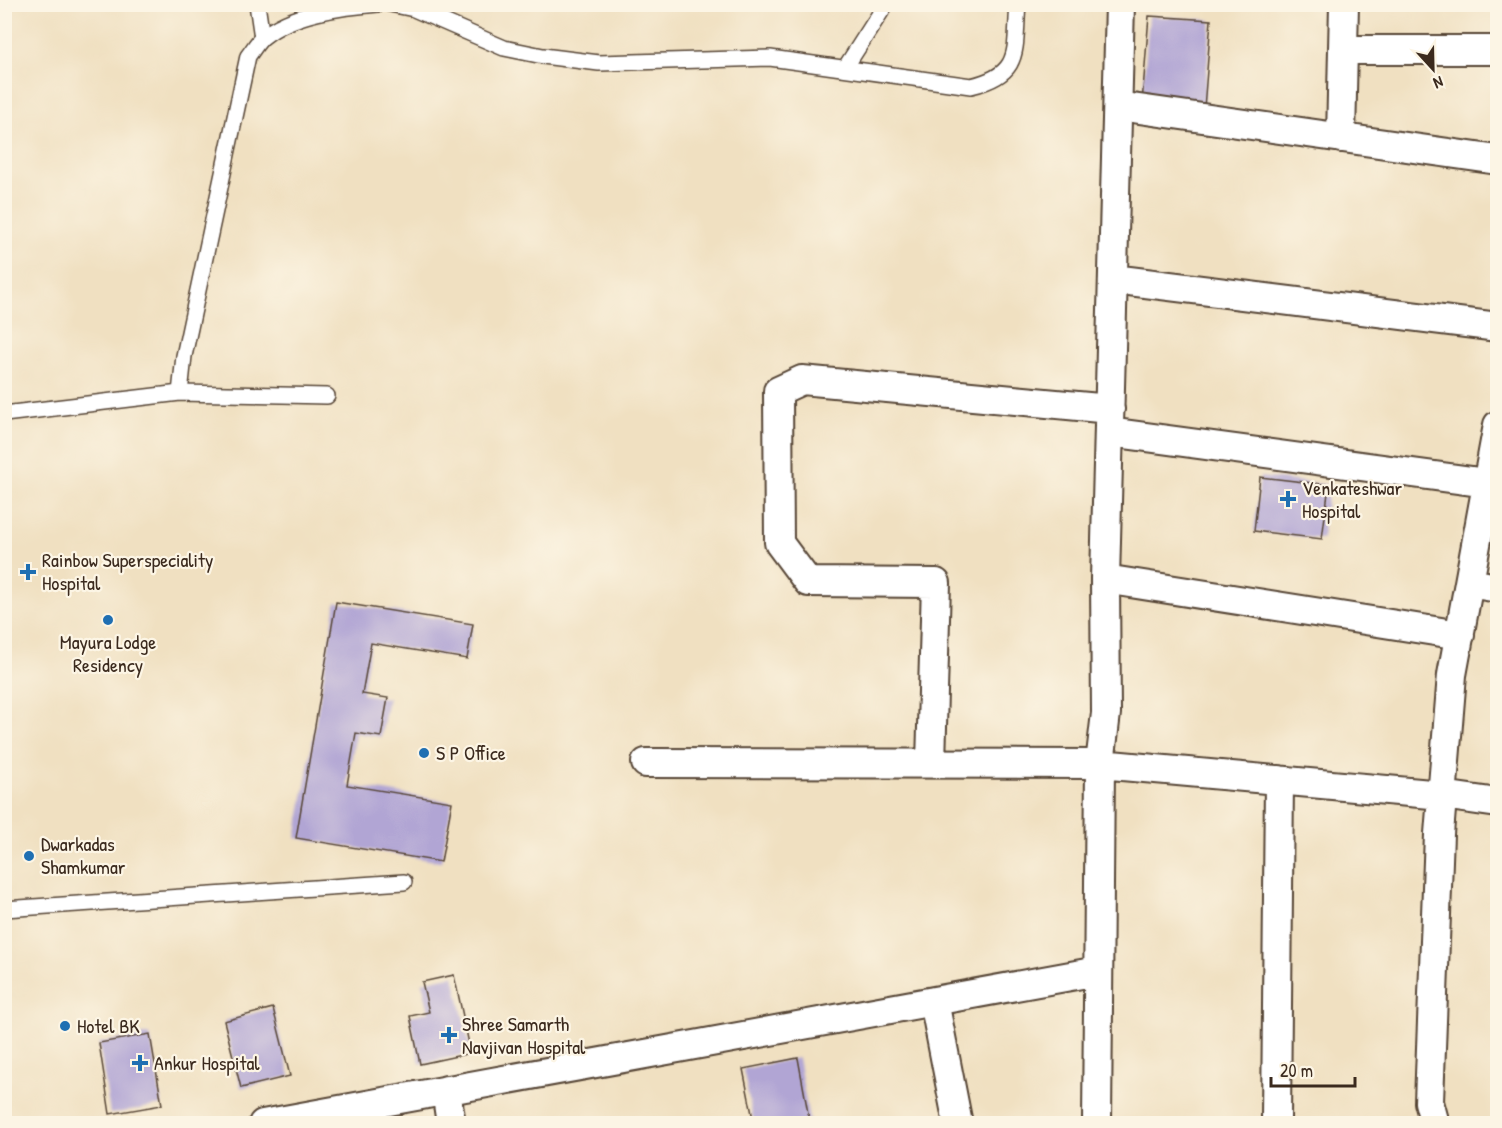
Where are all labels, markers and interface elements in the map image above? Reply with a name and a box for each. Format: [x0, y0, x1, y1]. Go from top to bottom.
north arrow [1403, 39, 1463, 99]
text: N [1430, 71, 1447, 95]
place label: Venkateshwar Hospital [1302, 474, 1402, 524]
marker: Venkateshwar Hospital [1279, 490, 1297, 508]
place label: Rainbow Superspeciality Hospital [42, 546, 213, 596]
marker: Rainbow Superspeciality Hospital [19, 563, 37, 581]
marker: Mayura Lodge Residency [101, 613, 115, 627]
place label: Mayura Lodge Residency [60, 628, 156, 678]
place label: S P Office [436, 739, 506, 766]
marker: S P Office [417, 746, 431, 760]
place label: Dwarkadas Shamkumar [41, 830, 126, 880]
marker: Dwarkadas Shamkumar [22, 849, 36, 863]
place label: Shree Samarth Navjivan Hospital [462, 1010, 586, 1060]
place label: Hotel BK [77, 1012, 140, 1039]
marker: Hotel BK [58, 1019, 72, 1033]
marker: Shree Samarth Navjivan Hospital [440, 1026, 458, 1044]
place label: Ankur Hospital [154, 1049, 260, 1076]
scale bar [1271, 1050, 1355, 1088]
marker: Ankur Hospital [131, 1054, 149, 1072]
text: 20 m [1280, 1058, 1313, 1083]

